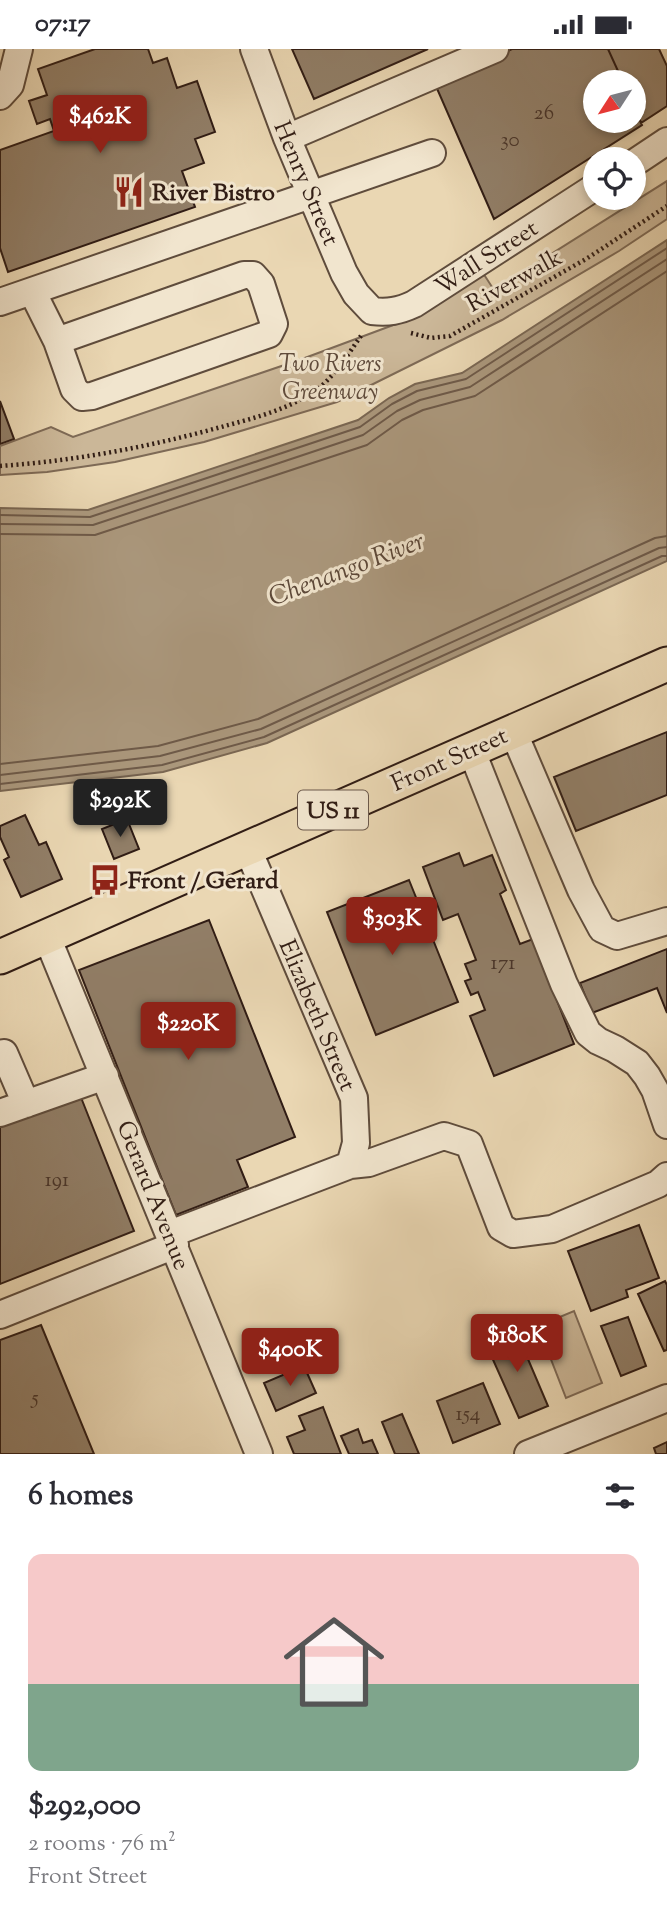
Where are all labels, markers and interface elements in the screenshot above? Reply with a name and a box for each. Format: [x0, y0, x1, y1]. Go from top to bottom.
text: 07:17 [35, 6, 90, 43]
north arrow [583, 70, 646, 133]
map controls [583, 70, 646, 210]
pin: $462K [51, 95, 149, 155]
house number: 26 [534, 99, 554, 129]
text: $462K [69, 101, 131, 134]
street label: Henry Street [264, 116, 347, 251]
house number: 30 [500, 126, 520, 156]
button: locate [583, 147, 646, 210]
restaurant icon: River Bistro [112, 175, 146, 209]
place label: River Bistro [152, 177, 275, 211]
street label: Wall Street [429, 213, 545, 305]
street label: Riverwalk [461, 241, 569, 322]
park label: Two Rivers Greenway [279, 348, 381, 410]
water label: Chenango River [264, 524, 430, 617]
street label: Front Street [386, 720, 514, 802]
pin: $292K [71, 779, 169, 839]
text: $292K [89, 785, 151, 818]
road number: US 11 [298, 790, 368, 829]
bus stop icon: Front / Gerard [88, 863, 122, 897]
place label: Front / Gerard [128, 865, 279, 899]
pin: $303K [343, 897, 441, 957]
text: $303K [362, 903, 422, 936]
street label: Elizabeth Street [269, 935, 363, 1097]
house number: 171 [491, 949, 515, 979]
pin: $220K [139, 1003, 237, 1062]
text: $220K [157, 1008, 219, 1041]
street label: Gerard Avenue [107, 1116, 198, 1276]
house number: 191 [45, 1166, 69, 1196]
pin: $180K [468, 1315, 566, 1374]
text: $180K [487, 1320, 547, 1353]
pin: $400K [241, 1329, 339, 1388]
text: $400K [258, 1334, 322, 1367]
house number: 5 [30, 1384, 39, 1414]
house number: 154 [456, 1400, 480, 1430]
text: 6 homes [28, 1475, 133, 1518]
icon: filters [601, 1477, 639, 1515]
icon: home [271, 1599, 397, 1725]
text: $292,000 [28, 1785, 141, 1828]
text: 2 rooms · 76 m² [28, 1828, 176, 1861]
text: Front Street [28, 1861, 147, 1894]

